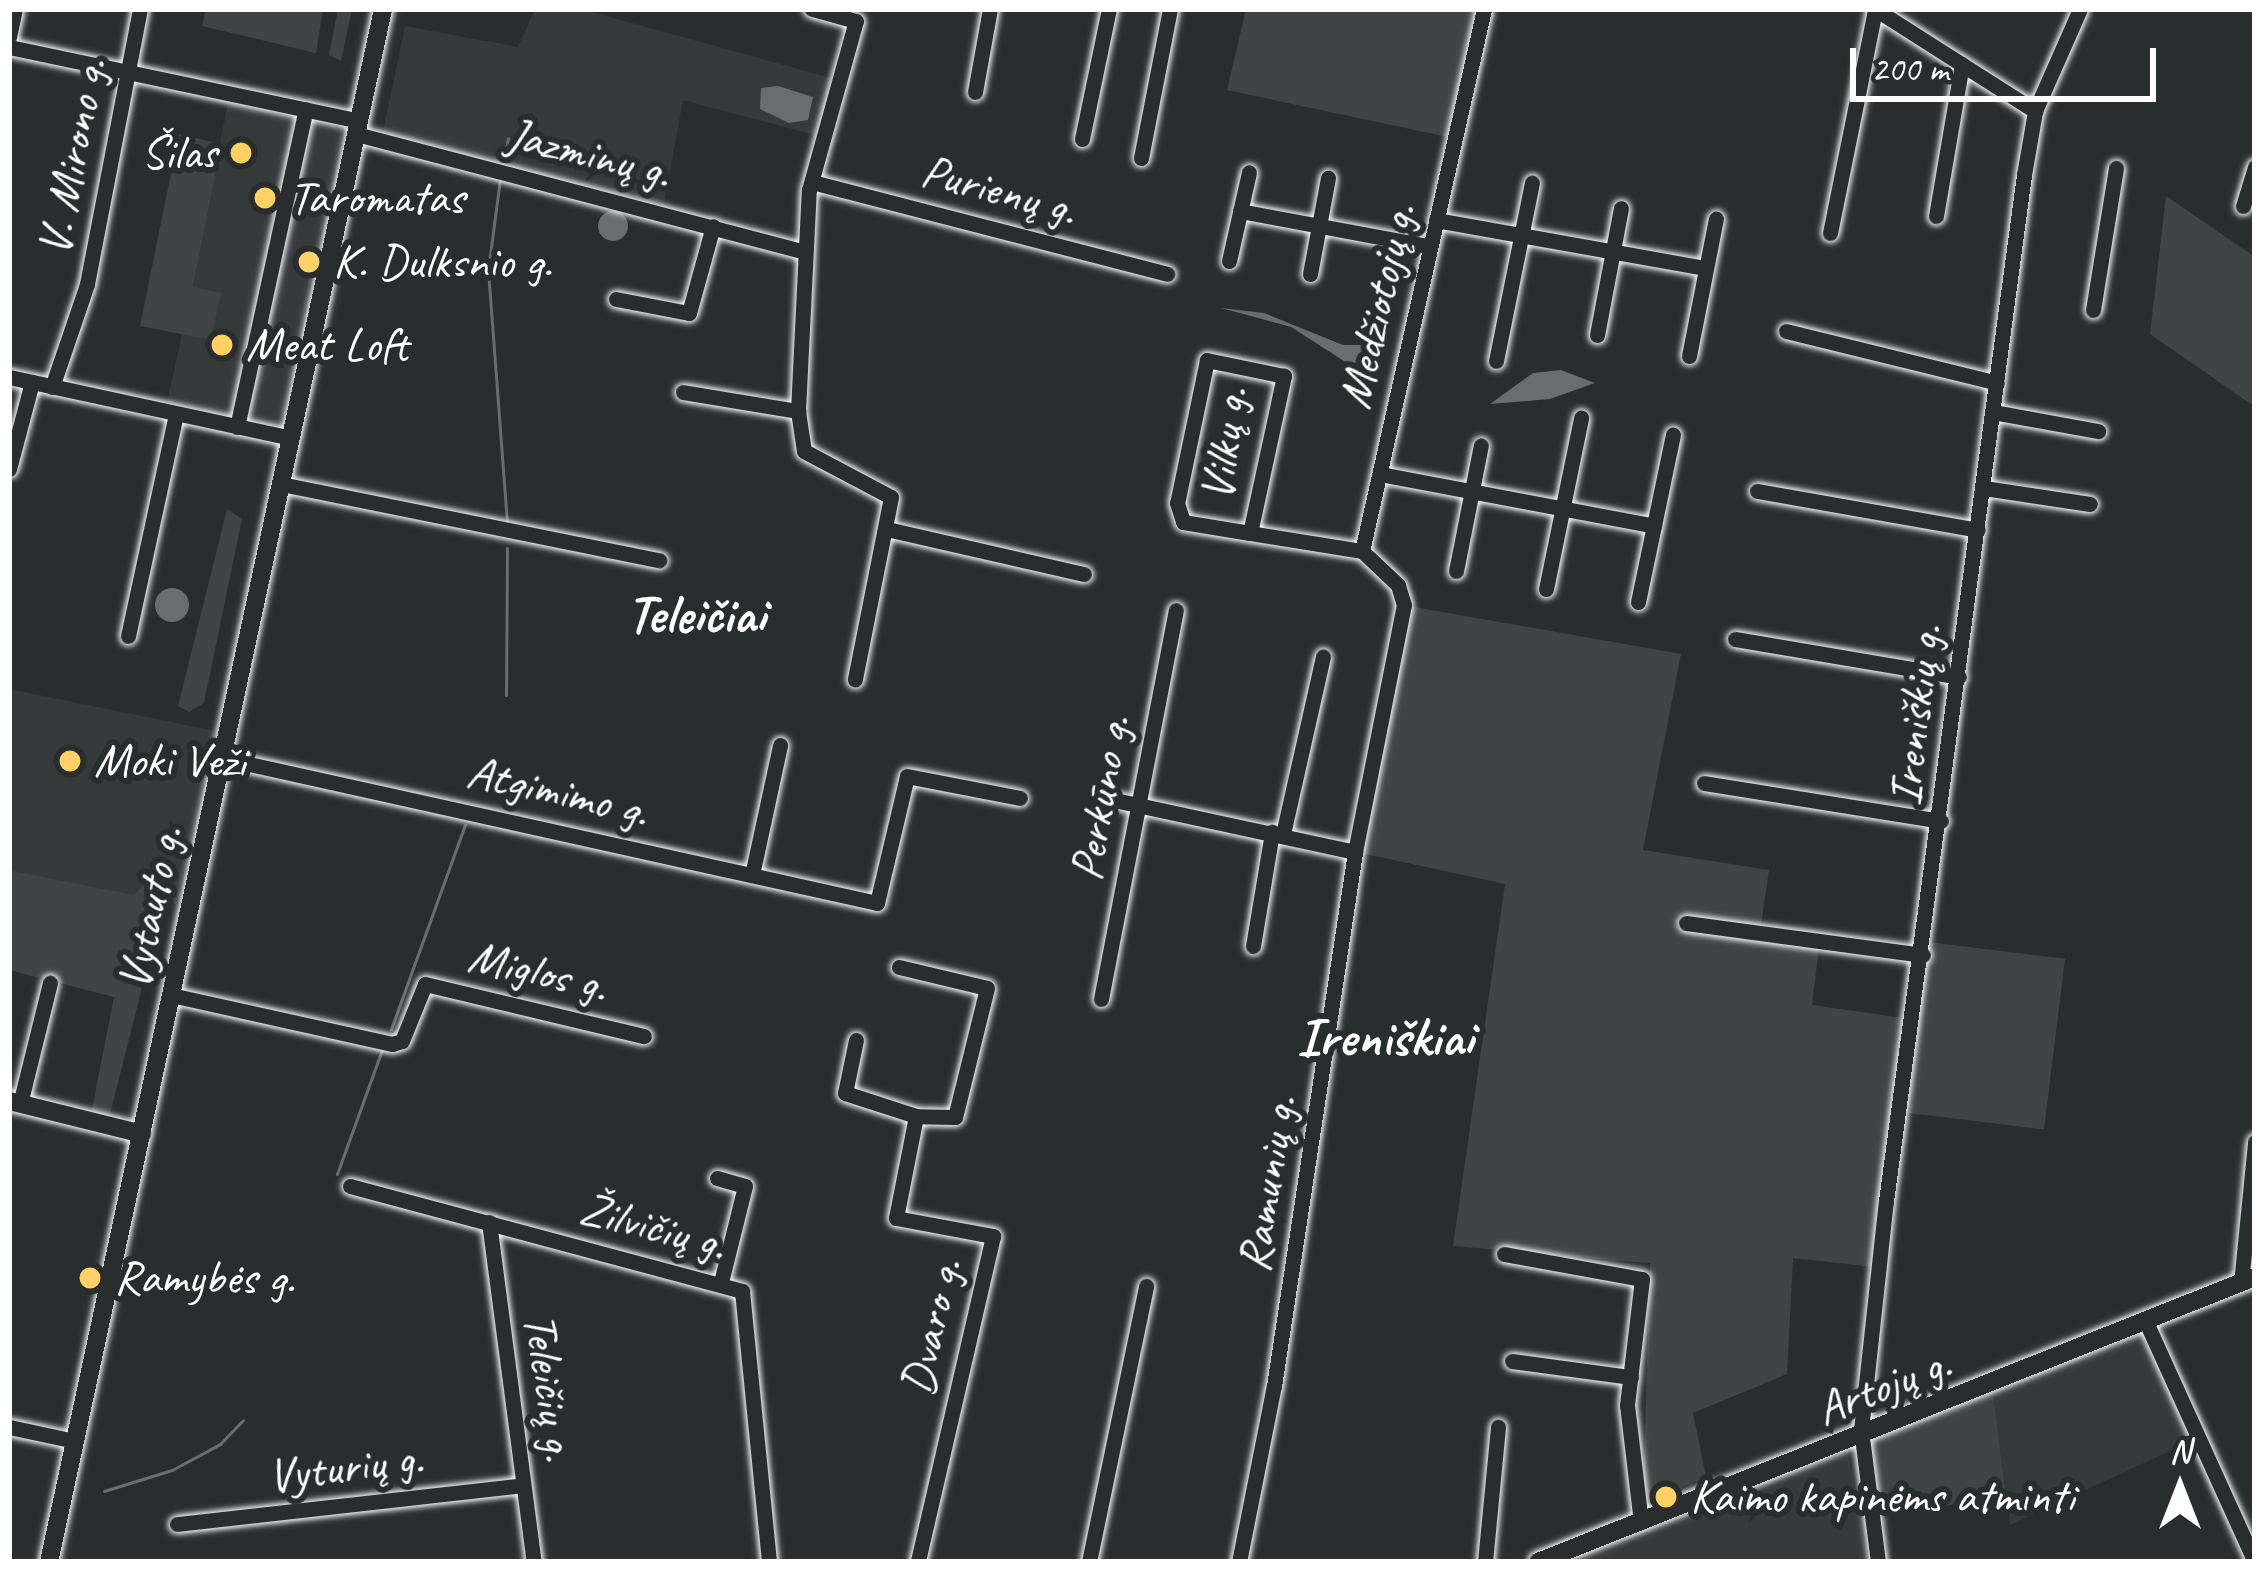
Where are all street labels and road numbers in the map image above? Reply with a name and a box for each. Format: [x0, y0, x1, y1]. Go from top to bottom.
street label: V. Mirono g. [25, 54, 119, 260]
street label: Jazminų g. [501, 105, 677, 201]
street label: Purienų g. [915, 142, 1083, 238]
street label: Medžiotojų g. [1325, 198, 1429, 414]
street label: Vilkų g. [1188, 384, 1260, 504]
street label: Ireniškių g. [1875, 621, 1955, 809]
street label: Perkūno g. [1057, 711, 1143, 885]
street label: Atgimimo g. [462, 742, 654, 840]
street label: Vytauto g. [105, 821, 195, 995]
street label: Miglos g. [463, 927, 613, 1015]
street label: Ramunių g. [1225, 1092, 1309, 1276]
street label: Žilvičių g. [574, 1179, 732, 1273]
street label: Dvaro g. [887, 1253, 975, 1401]
street label: Teleičių g. [511, 1310, 589, 1464]
street label: Artojų g. [1808, 1334, 1958, 1438]
street label: Vyturių g. [264, 1429, 426, 1505]

